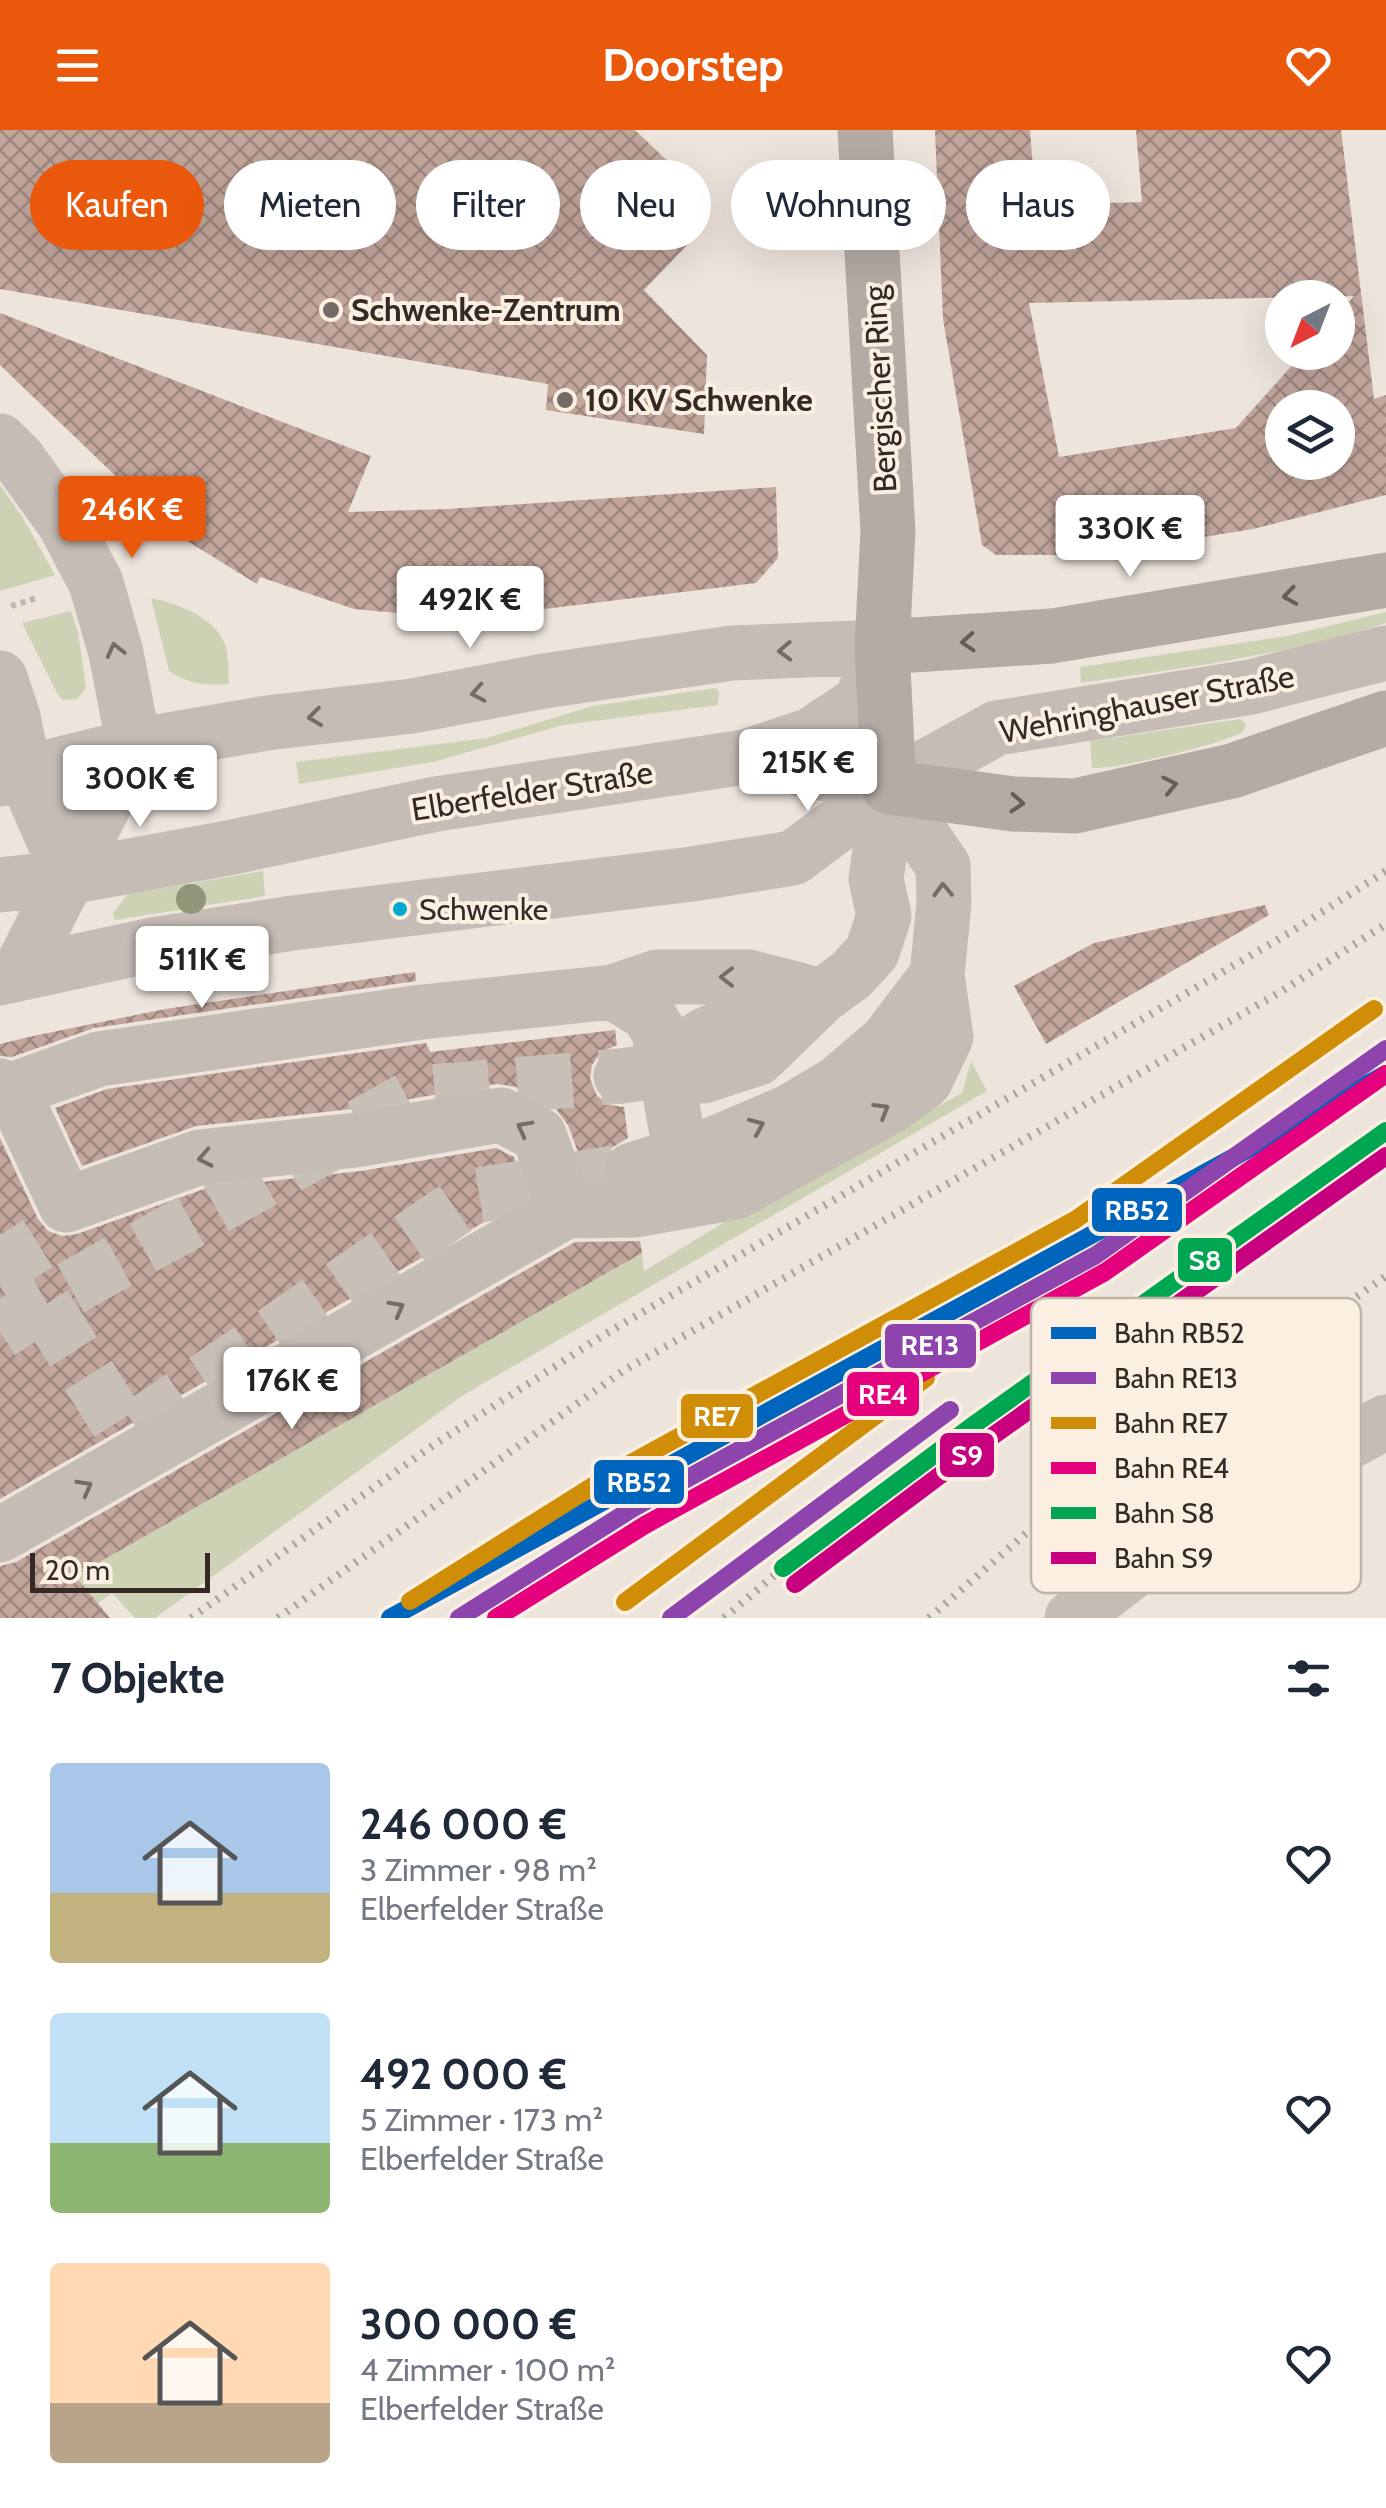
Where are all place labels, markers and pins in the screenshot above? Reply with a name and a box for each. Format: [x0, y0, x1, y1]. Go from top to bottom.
place label: Schwenke-Zentrum [351, 290, 621, 329]
marker: Schwenke-Zentrum [320, 299, 342, 321]
place label: 10 KV Schwenke [585, 380, 813, 419]
marker: 10 KV Schwenke [554, 389, 576, 411]
pin: 246K € [51, 476, 213, 561]
pin: 330K € [1049, 495, 1211, 580]
pin: 492K € [389, 566, 551, 651]
pin: 215K € [727, 729, 889, 814]
pin: 300K € [59, 745, 221, 830]
place label: Schwenke [419, 891, 548, 928]
marker: Schwenke [390, 899, 410, 919]
pin: 511K € [121, 926, 283, 1011]
pin: 176K € [211, 1347, 373, 1432]

